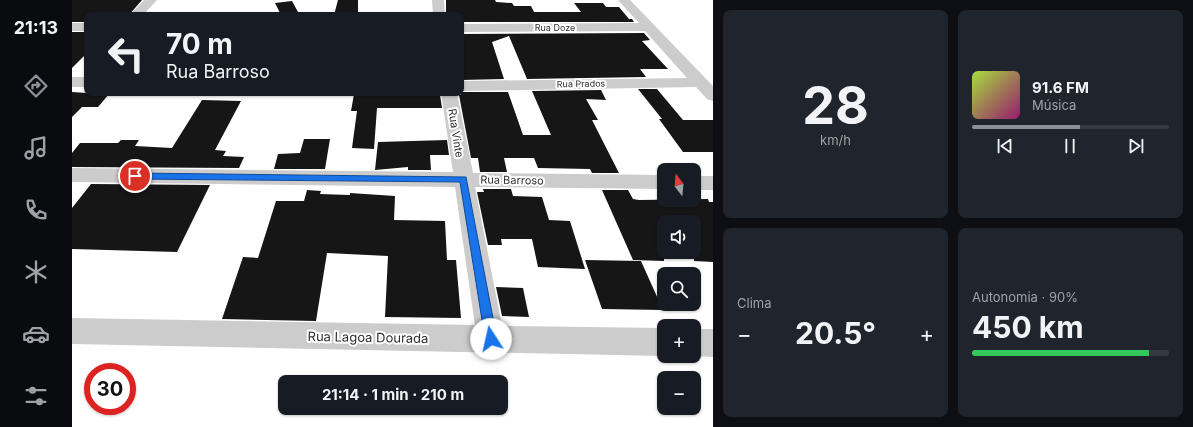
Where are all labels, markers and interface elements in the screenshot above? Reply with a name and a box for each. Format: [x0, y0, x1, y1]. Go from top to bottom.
text: 21:13 [14, 17, 58, 38]
street label: Rua Doze [535, 22, 575, 33]
text: 70 m [166, 27, 233, 61]
icon: left [100, 28, 152, 80]
text: Rua Barroso [166, 61, 270, 82]
icon: directions [22, 72, 50, 100]
text: 28 [802, 74, 869, 137]
street label: Rua Prados [557, 78, 606, 89]
text: 91.6 FM [1032, 78, 1089, 97]
text: Música [1032, 97, 1076, 113]
street label: Rua Vinte [445, 107, 467, 159]
text: km/h [820, 132, 851, 148]
icon: music [22, 134, 50, 162]
icon: previous [994, 135, 1016, 157]
icon: pause [1059, 135, 1081, 157]
icon: next [1125, 135, 1147, 157]
pin [118, 159, 152, 193]
north arrow [657, 163, 701, 207]
map controls [657, 163, 701, 415]
icon: arrive [124, 165, 146, 187]
street label: Rua Barroso [480, 172, 544, 188]
icon: phone [22, 196, 50, 224]
button: sound [657, 215, 701, 259]
icon: climate [22, 258, 50, 286]
button: search [657, 267, 701, 311]
text: Autonomia · 90% [972, 289, 1078, 305]
text: Clima [737, 295, 771, 311]
text: 450 km [972, 309, 1084, 345]
text: 20.5° [795, 315, 876, 351]
position arrow [470, 318, 512, 360]
button: + [657, 319, 701, 363]
icon: car [22, 320, 50, 348]
text: − [737, 321, 752, 347]
text: + [919, 321, 934, 347]
street label: Rua Lagoa Dourada [307, 328, 429, 346]
speed limit sign: 30 [84, 363, 136, 415]
button: − [657, 371, 701, 415]
icon: filters [22, 382, 50, 410]
text: 21:14 · 1 min · 210 m [322, 385, 464, 404]

